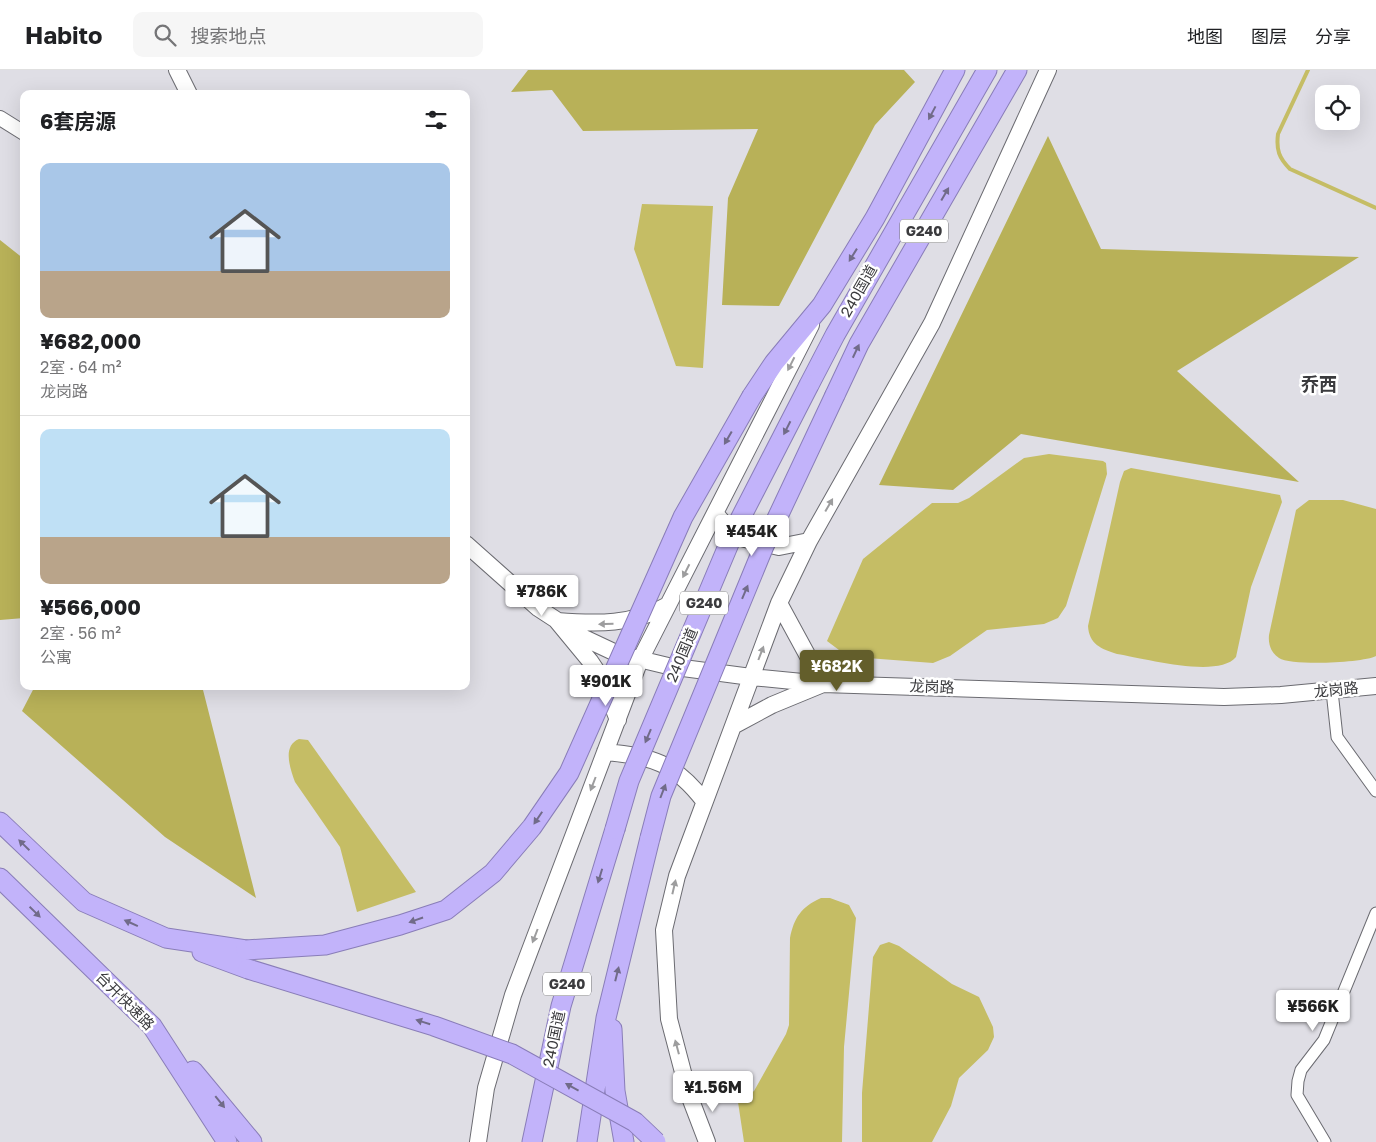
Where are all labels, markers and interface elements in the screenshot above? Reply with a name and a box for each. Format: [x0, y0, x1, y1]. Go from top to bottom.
search box [133, 12, 483, 57]
text: Habito [25, 20, 103, 49]
icon: search [151, 21, 179, 49]
text: 搜索地点 [191, 24, 267, 47]
text: 地图 [1187, 25, 1223, 47]
text: 图层 [1251, 25, 1287, 47]
text: 分享 [1315, 25, 1351, 47]
map controls [1315, 85, 1360, 130]
button: locate [1315, 85, 1360, 130]
icon: filters [422, 106, 450, 134]
one-way arrow [928, 106, 936, 120]
text: 6套房源 [40, 108, 116, 134]
one-way arrow [941, 187, 949, 202]
icon: home [200, 196, 290, 286]
road number: G240 [900, 220, 948, 242]
one-way arrow [848, 248, 857, 261]
street label: 240国道 [836, 261, 880, 320]
text: ¥682,000 [40, 328, 141, 354]
one-way arrow [852, 344, 860, 358]
text: 2室 · 64 m² [40, 357, 121, 377]
one-way arrow [787, 357, 795, 371]
district label: 乔西 [1301, 373, 1337, 395]
text: 龙岗路 [40, 381, 88, 401]
one-way arrow [783, 421, 791, 435]
one-way arrow [723, 432, 732, 445]
icon: home [200, 461, 290, 551]
one-way arrow [824, 499, 833, 512]
pin: ¥454K [717, 514, 787, 557]
text: ¥454K [726, 521, 778, 541]
one-way arrow [682, 564, 690, 578]
pin: ¥786K [507, 574, 577, 617]
text: ¥786K [516, 581, 568, 601]
one-way arrow [741, 584, 749, 599]
road number: G240 [680, 592, 728, 614]
text: ¥566,000 [40, 594, 141, 620]
one-way arrow [597, 620, 613, 628]
text: 2室 · 56 m² [40, 623, 121, 643]
street label: 240国道 [662, 625, 701, 684]
one-way arrow [757, 646, 765, 660]
text: 公寓 [40, 647, 72, 667]
pin: ¥682K [802, 650, 872, 692]
text: ¥682K [811, 656, 863, 676]
pin: ¥901K [571, 664, 641, 707]
text: ¥901K [581, 671, 631, 691]
street label: 龙岗路 [909, 676, 955, 696]
street label: 龙岗路 [1313, 678, 1359, 700]
one-way arrow [644, 728, 652, 743]
one-way arrow [589, 777, 597, 792]
one-way arrow [660, 783, 667, 798]
one-way arrow [533, 811, 543, 825]
one-way arrow [18, 839, 30, 851]
one-way arrow [596, 868, 604, 883]
one-way arrow [670, 880, 678, 895]
one-way arrow [29, 906, 41, 918]
one-way arrow [408, 916, 423, 924]
one-way arrow [124, 919, 138, 927]
one-way arrow [531, 929, 539, 944]
one-way arrow [613, 966, 621, 981]
street label: 台开快速路 [93, 967, 159, 1033]
road number: G240 [543, 972, 591, 996]
pin: ¥566K [1278, 990, 1348, 1032]
text: ¥566K [1287, 996, 1339, 1016]
street label: 240国道 [538, 1009, 568, 1069]
one-way arrow [416, 1018, 431, 1026]
one-way arrow [672, 1040, 680, 1055]
pin: ¥1.56M [672, 1070, 754, 1113]
text: ¥1.56M [684, 1077, 742, 1097]
one-way arrow [565, 1083, 578, 1092]
one-way arrow [214, 1095, 225, 1108]

